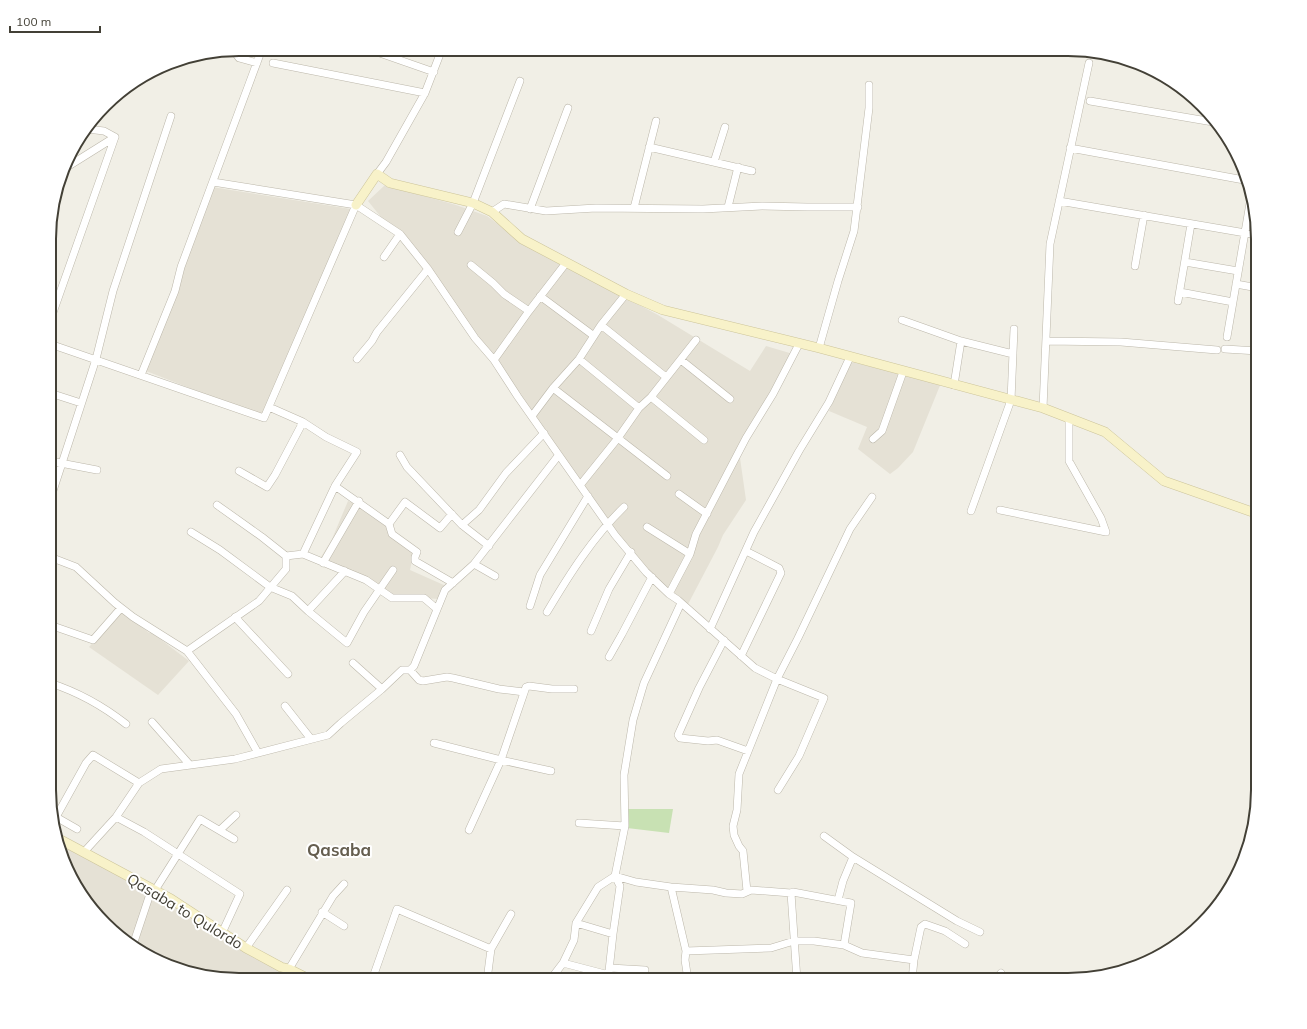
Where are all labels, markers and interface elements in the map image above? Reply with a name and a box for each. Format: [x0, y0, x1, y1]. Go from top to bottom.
scale bar [10, 8, 100, 34]
text: 100 m [16, 14, 51, 29]
district label: Qasaba [307, 839, 371, 860]
street label: Qasaba to Qulordo [124, 869, 246, 953]

